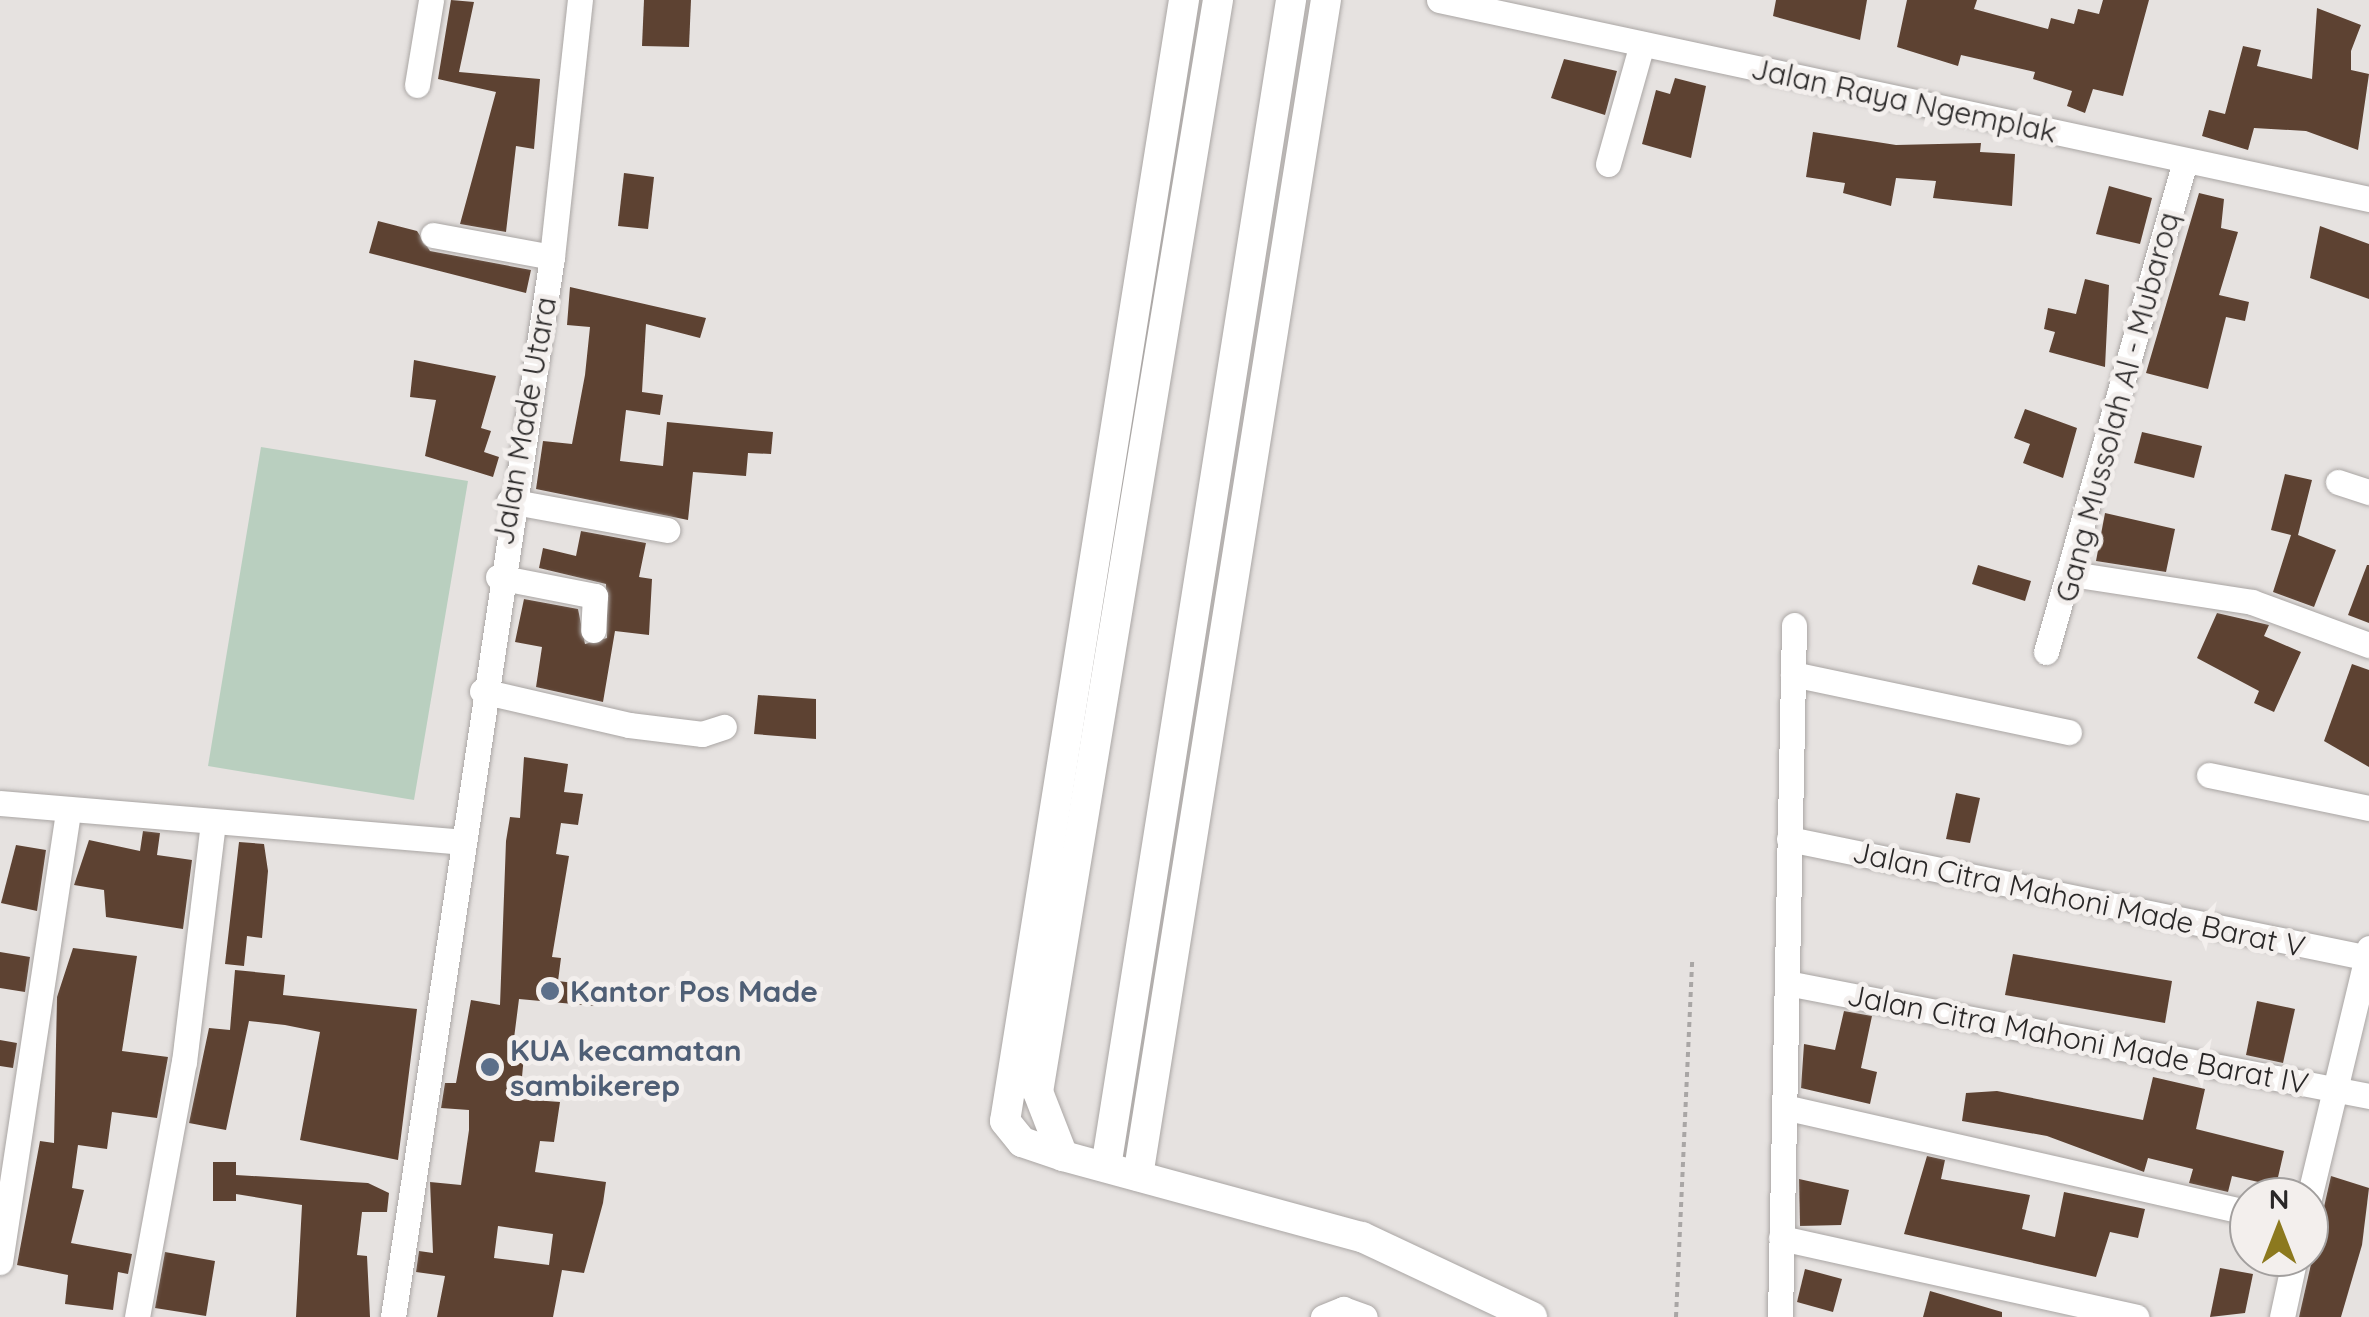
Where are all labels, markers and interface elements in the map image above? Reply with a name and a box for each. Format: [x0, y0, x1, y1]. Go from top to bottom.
street label: Jalan Raya Ngemplak [1748, 50, 2060, 150]
street label: Gang Mussolah Al - Mubaroq [2048, 208, 2186, 606]
street label: Jalan Made Utara [484, 294, 564, 548]
street label: Jalan Citra Mahoni Made Barat V [1850, 833, 2308, 965]
place label: Kantor Pos Made [570, 973, 818, 1009]
street label: Jalan Citra Mahoni Made Barat IV [1844, 977, 2312, 1101]
marker: Kantor Pos Made [539, 980, 561, 1002]
place label: KUA kecamatan sambikerep [510, 1032, 742, 1102]
marker: KUA kecamatan sambikerep [479, 1056, 501, 1078]
north arrow [2229, 1177, 2329, 1277]
text: N [2269, 1181, 2289, 1216]

